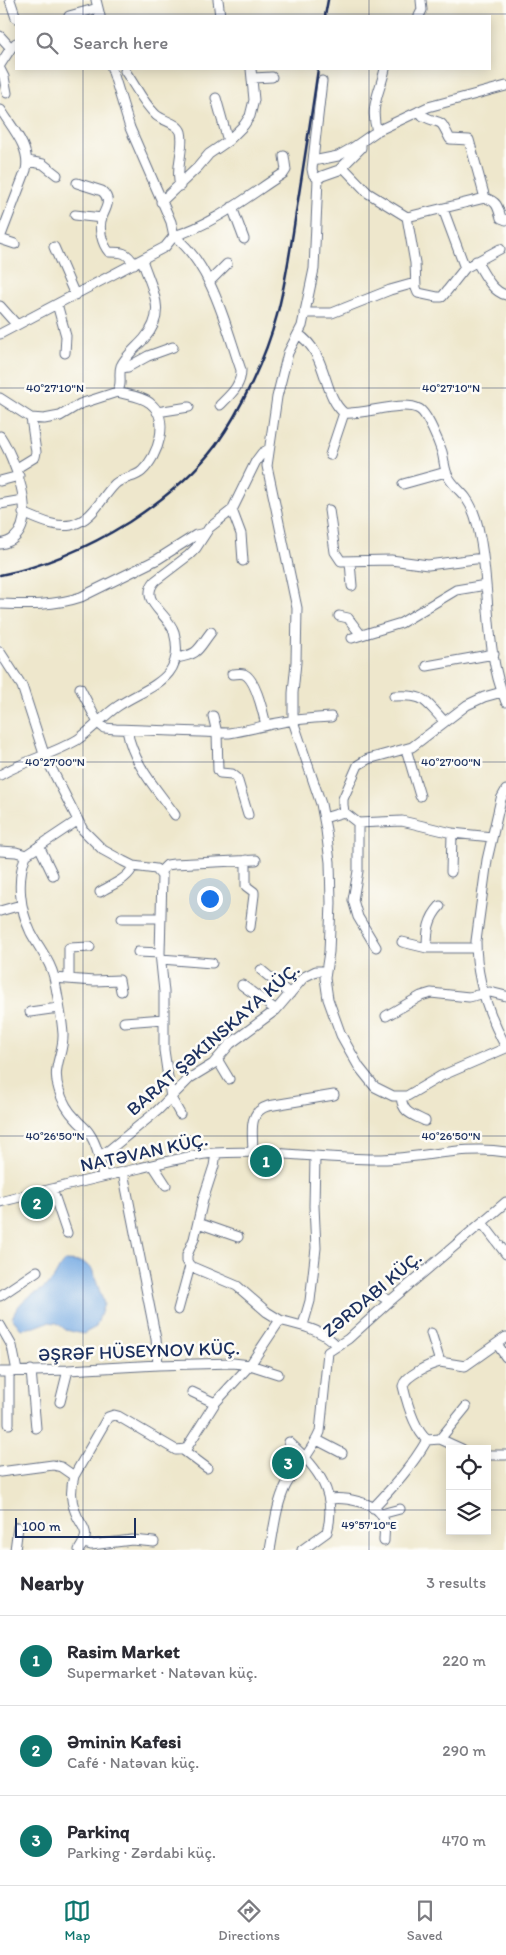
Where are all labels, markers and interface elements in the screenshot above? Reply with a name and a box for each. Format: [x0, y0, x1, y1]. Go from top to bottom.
search box [15, 15, 491, 70]
icon: search [33, 29, 61, 57]
text: Search here [73, 31, 168, 54]
text: 40°27'10"N [26, 381, 84, 395]
text: 40°27'10"N [422, 381, 480, 395]
text: 40°27'00"N [25, 755, 85, 769]
text: 40°27'00"N [421, 755, 481, 769]
your location [197, 886, 223, 912]
street label: BARAT ŞƏKINSKAYA KÜÇ. [122, 957, 304, 1121]
street label: NATƏVAN KÜÇ. [78, 1127, 210, 1177]
text: 40°26'50"N [25, 1129, 85, 1143]
text: 40°26'50"N [421, 1129, 481, 1143]
pin: 1 [250, 1142, 282, 1180]
pin: 2 [21, 1184, 53, 1222]
street label: ZƏRDABI KÜÇ. [318, 1246, 426, 1342]
street label: ƏŞRƏF HÜSEYNOV KÜÇ. [38, 1336, 240, 1366]
pin: 3 [272, 1444, 304, 1482]
map controls [446, 1445, 491, 1535]
button: locate [446, 1445, 491, 1490]
button: layers [446, 1490, 491, 1535]
scale bar [15, 1515, 136, 1538]
text: 100 m [22, 1518, 61, 1535]
text: 49°57'10"E [341, 1518, 397, 1532]
text: Nearby [20, 1570, 84, 1595]
text: 3 results [426, 1573, 486, 1592]
text: Rasim Market [67, 1640, 180, 1663]
text: 1 [32, 1651, 40, 1670]
text: 220 m [442, 1651, 486, 1670]
text: Supermarket · Natəvan küç. [67, 1663, 257, 1682]
text: Əminin Kafesi [67, 1730, 181, 1753]
text: 2 [32, 1741, 40, 1760]
text: 290 m [442, 1741, 486, 1760]
text: Café · Natəvan küç. [67, 1753, 199, 1772]
text: Parkinq [67, 1820, 130, 1843]
text: 3 [32, 1831, 40, 1850]
text: 470 m [442, 1831, 486, 1850]
text: Parking · Zərdabi küç. [67, 1843, 216, 1862]
tab: Map [63, 1897, 91, 1944]
tab: Directions [218, 1897, 280, 1944]
tab: Saved [407, 1897, 443, 1944]

